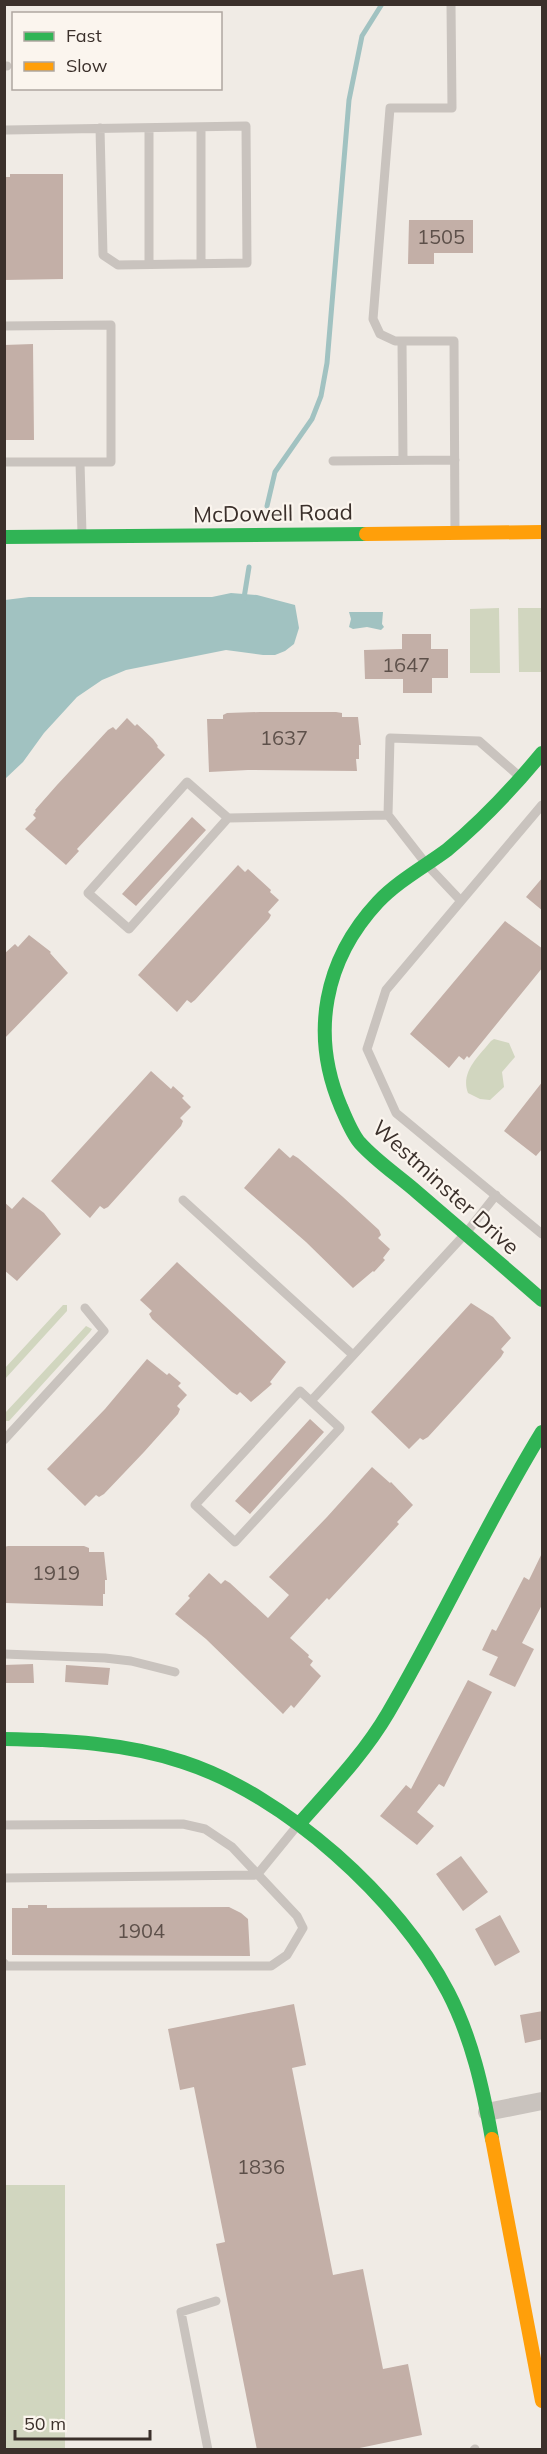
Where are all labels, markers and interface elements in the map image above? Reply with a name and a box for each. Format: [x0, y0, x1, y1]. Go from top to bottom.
legend [12, 12, 222, 90]
text: Fast [66, 24, 102, 47]
text: Slow [66, 54, 108, 77]
house number: 1505 [417, 224, 465, 249]
street label: McDowell Road [193, 498, 353, 528]
house number: 1647 [382, 652, 430, 677]
house number: 1637 [260, 725, 308, 750]
street label: Westminster Drive [367, 1114, 525, 1260]
house number: 1919 [32, 1560, 80, 1585]
house number: 1904 [117, 1918, 165, 1943]
house number: 1836 [237, 2154, 285, 2179]
scale bar [15, 2403, 150, 2441]
text: 50 m [24, 2412, 66, 2435]

